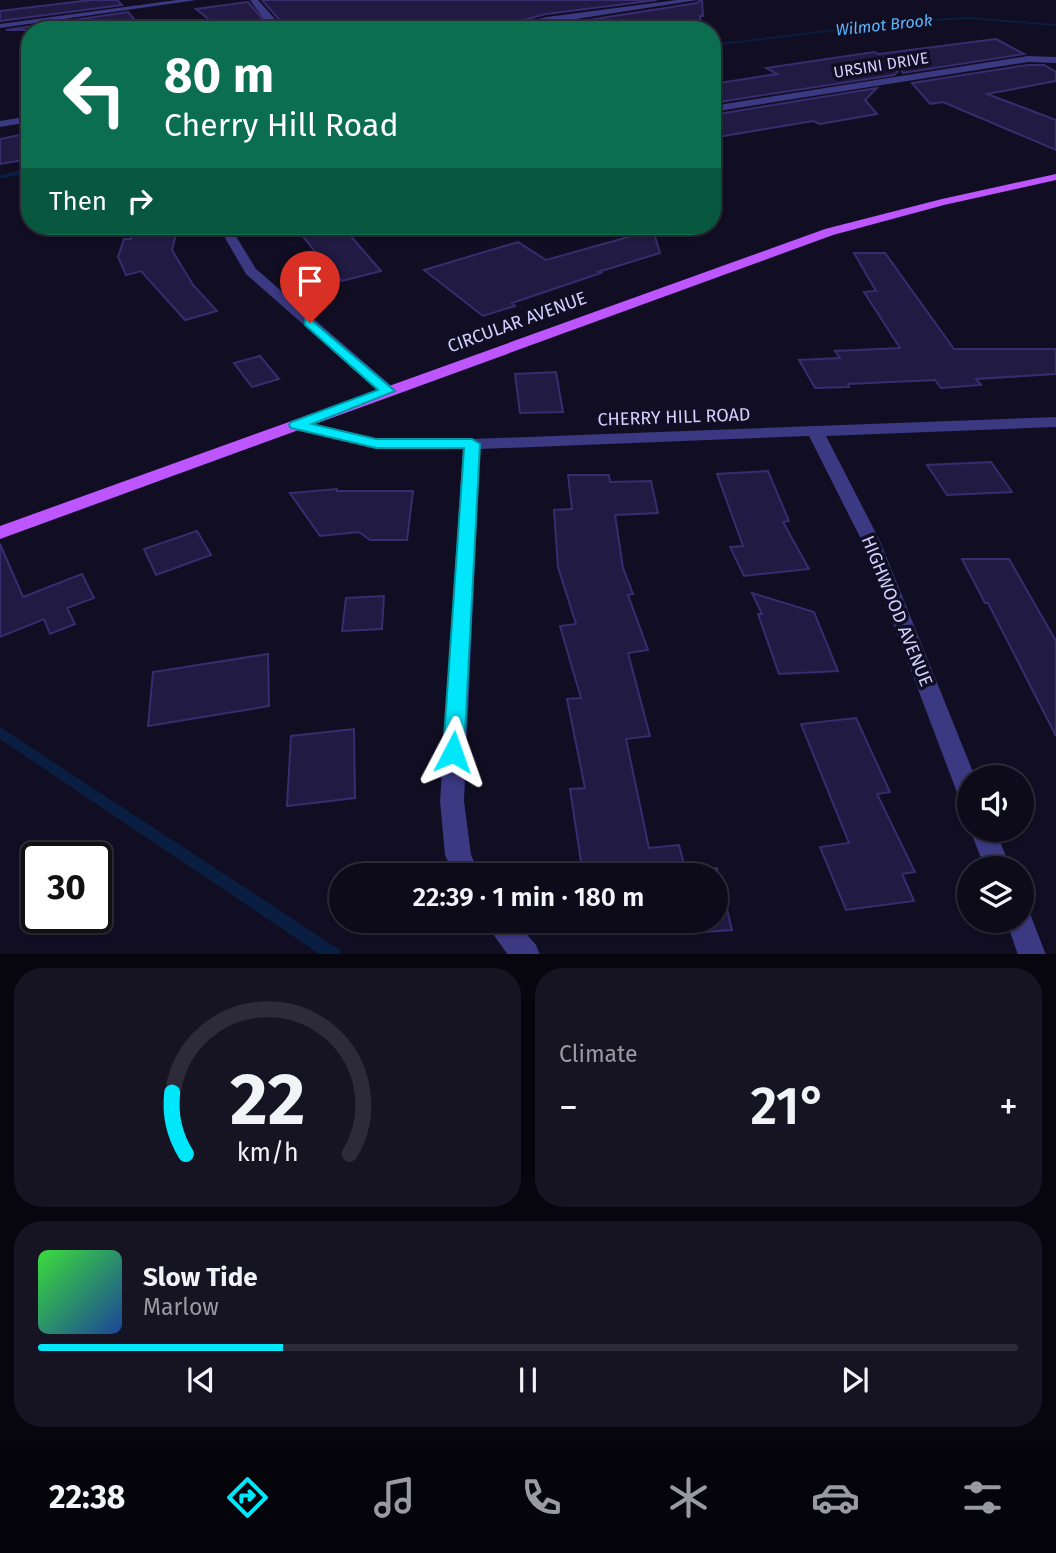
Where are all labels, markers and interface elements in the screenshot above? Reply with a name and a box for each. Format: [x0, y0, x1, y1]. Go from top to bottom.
water label: Wilmot Brook [835, 10, 934, 40]
text: 80 m [164, 46, 274, 105]
street label: URSINI DRIVE [832, 48, 930, 82]
icon: left [49, 49, 140, 140]
text: Cherry Hill Road [164, 106, 399, 144]
icon: right [121, 182, 159, 220]
text: Then [49, 186, 107, 217]
pin [280, 251, 340, 323]
icon: arrive [291, 262, 329, 300]
street label: CIRCULAR AVENUE [444, 287, 590, 357]
street label: CHERRY HILL ROAD [597, 403, 751, 431]
street label: HIGHWOOD AVENUE [857, 532, 937, 690]
position arrow [416, 715, 490, 789]
map controls [957, 765, 1034, 933]
button: sound [957, 765, 1034, 842]
speed limit sign: 30 [21, 842, 112, 933]
button: layers [957, 856, 1034, 933]
text: 22:39 · 1 min · 180 m [413, 882, 644, 913]
text: Climate [559, 1040, 638, 1068]
text: 22 [230, 1056, 305, 1143]
text: 21° [750, 1075, 827, 1138]
text: − [559, 1084, 578, 1130]
text: + [999, 1084, 1018, 1130]
text: km/h [237, 1137, 298, 1167]
text: Slow Tide [143, 1262, 258, 1293]
text: Marlow [143, 1293, 219, 1321]
icon: previous [182, 1361, 220, 1399]
icon: pause [509, 1361, 547, 1399]
icon: next [836, 1361, 874, 1399]
icon: directions [223, 1473, 272, 1522]
icon: music [370, 1473, 419, 1522]
icon: phone [517, 1473, 566, 1522]
icon: climate [664, 1473, 713, 1522]
icon: car [811, 1473, 860, 1522]
icon: filters [958, 1473, 1007, 1522]
text: 22:38 [49, 1478, 125, 1516]

